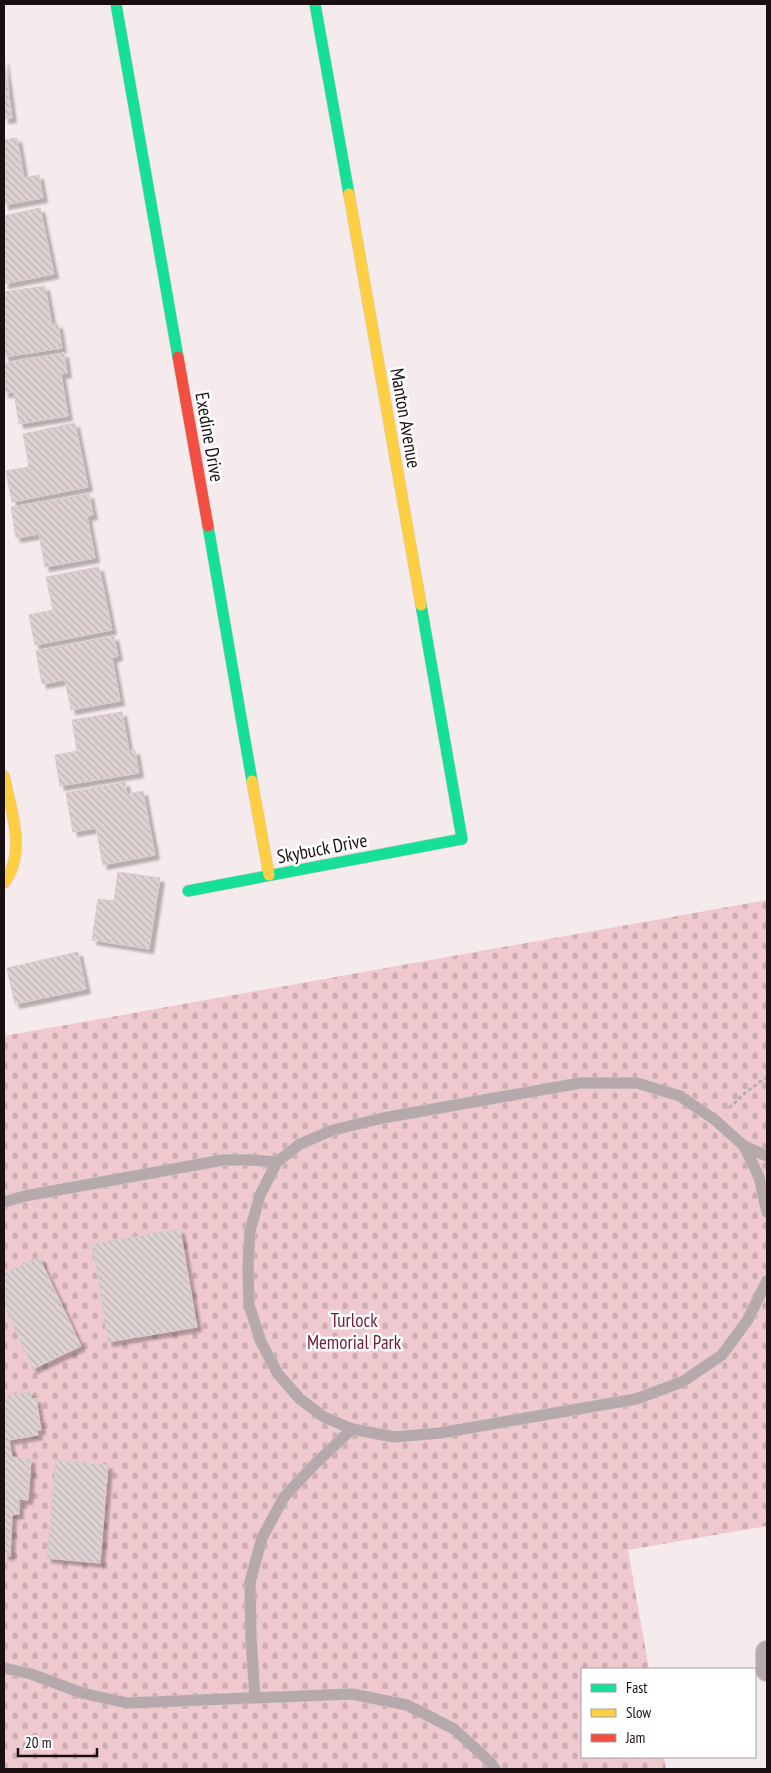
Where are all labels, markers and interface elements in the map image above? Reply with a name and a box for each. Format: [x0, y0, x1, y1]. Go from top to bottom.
street label: Manton Avenue [385, 366, 427, 470]
street label: Exedine Drive [190, 390, 230, 484]
street label: Skybuck Drive [275, 827, 369, 868]
park label: Turlock Memorial Park [307, 1308, 402, 1354]
legend [581, 1668, 756, 1758]
text: Fast [626, 1678, 647, 1697]
text: Slow [626, 1703, 651, 1722]
scale bar [18, 1726, 96, 1758]
text: Jam [625, 1728, 645, 1747]
text: 20 m [25, 1733, 51, 1752]

